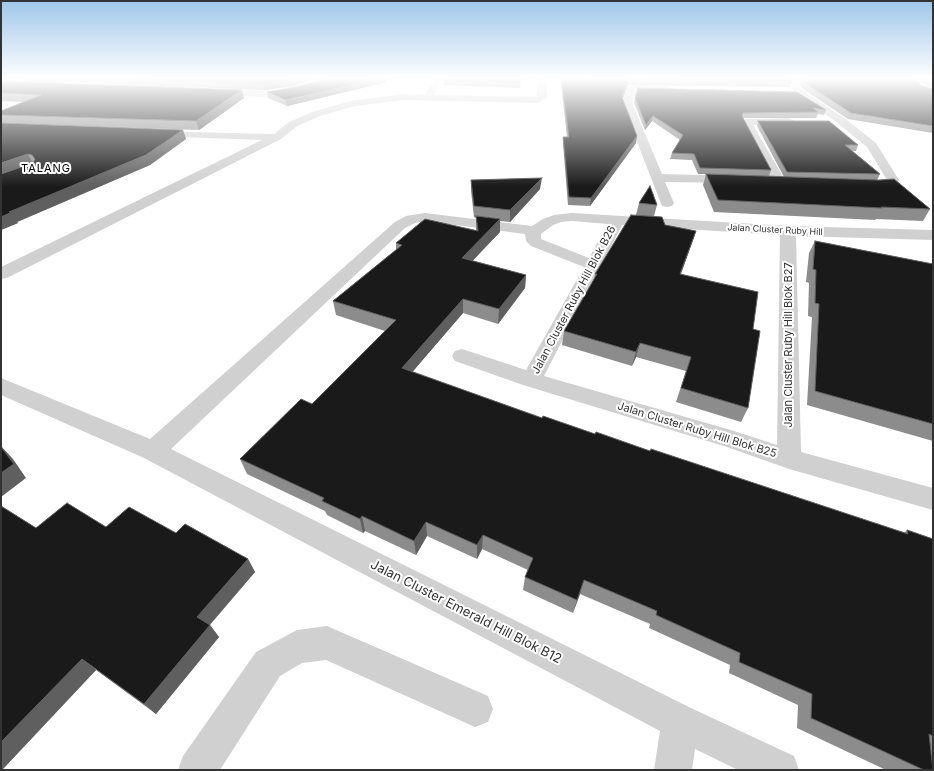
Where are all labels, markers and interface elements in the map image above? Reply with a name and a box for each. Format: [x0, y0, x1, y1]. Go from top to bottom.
district label: TALANG [21, 162, 71, 176]
street label: Jalan Cluster Ruby Hill [727, 222, 823, 238]
street label: Jalan Cluster Ruby Hill Blok B26 [529, 224, 619, 376]
street label: Jalan Cluster Ruby Hill Blok B27 [782, 262, 796, 428]
street label: Jalan Cluster Ruby Hill Blok B25 [616, 399, 778, 461]
street label: Jalan Cluster Emerald Hill Blok B12 [368, 557, 564, 667]

